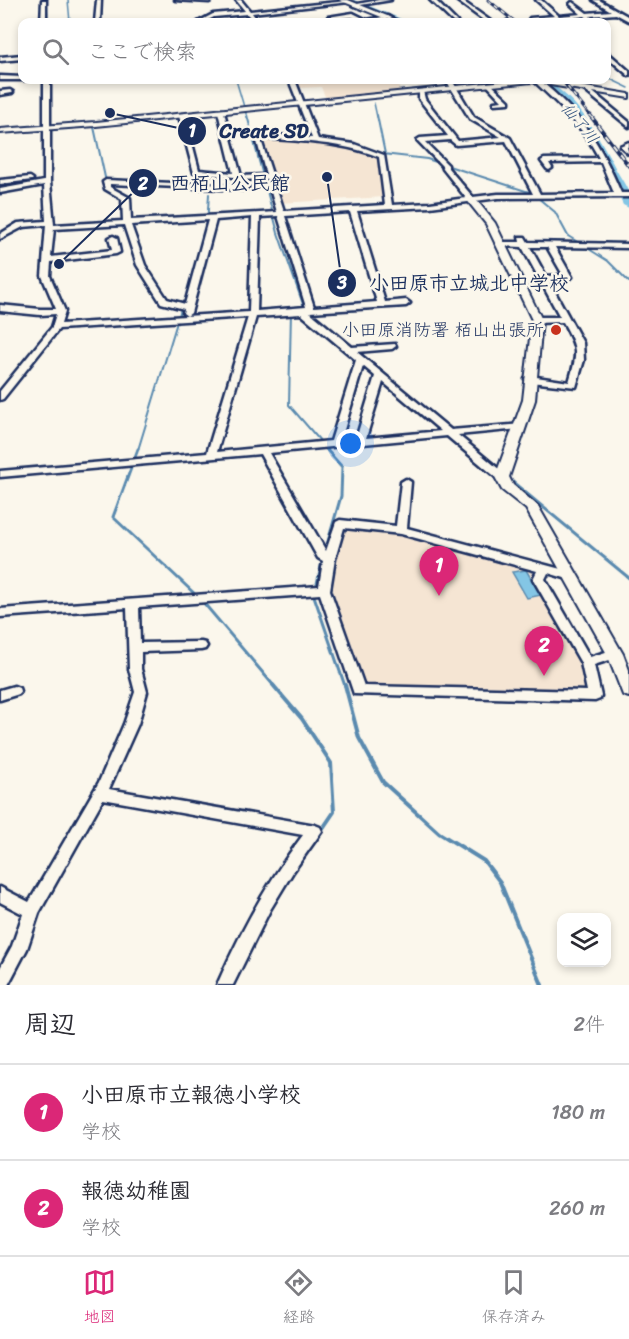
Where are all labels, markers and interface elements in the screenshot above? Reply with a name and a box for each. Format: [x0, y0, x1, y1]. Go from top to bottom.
search box [18, 18, 611, 84]
text: ここで検索 [87, 32, 197, 71]
icon: search [39, 35, 72, 68]
water label: 仙了川 [553, 95, 607, 151]
callout: Create SD [177, 112, 320, 150]
text: Create SD [218, 114, 310, 149]
text: 1 [188, 115, 196, 147]
callout: 西栢山公民館 [128, 164, 302, 202]
text: 西栢山公民館 [170, 166, 290, 201]
text: 2 [137, 168, 149, 200]
callout: 小田原市立城北中学校 [327, 264, 581, 302]
text: 小田原市立城北中学校 [369, 266, 569, 301]
text: 3 [336, 267, 347, 299]
place label: 小田原消防署 栢山出張所 [341, 314, 544, 346]
marker: 小田原消防署 栢山出張所 [549, 323, 563, 337]
your location [336, 429, 365, 458]
pin: 1 [420, 546, 458, 596]
pin: 2 [524, 626, 564, 676]
map controls [557, 913, 611, 967]
button: layers [557, 913, 611, 967]
text: 周辺 [24, 1001, 76, 1047]
text: 2件 [573, 1007, 605, 1042]
text: 小田原市立報徳小学校 [81, 1075, 301, 1114]
text: 1 [39, 1095, 48, 1130]
text: 180 m [551, 1095, 605, 1130]
text: 学校 [81, 1114, 121, 1149]
text: 報徳幼稚園 [81, 1171, 191, 1210]
text: 2 [38, 1191, 49, 1226]
text: 260 m [549, 1191, 605, 1226]
text: 学校 [81, 1210, 121, 1245]
tab: 地図 [83, 1266, 116, 1331]
tab: 経路 [282, 1266, 315, 1331]
tab: 保存済み [482, 1266, 546, 1331]

